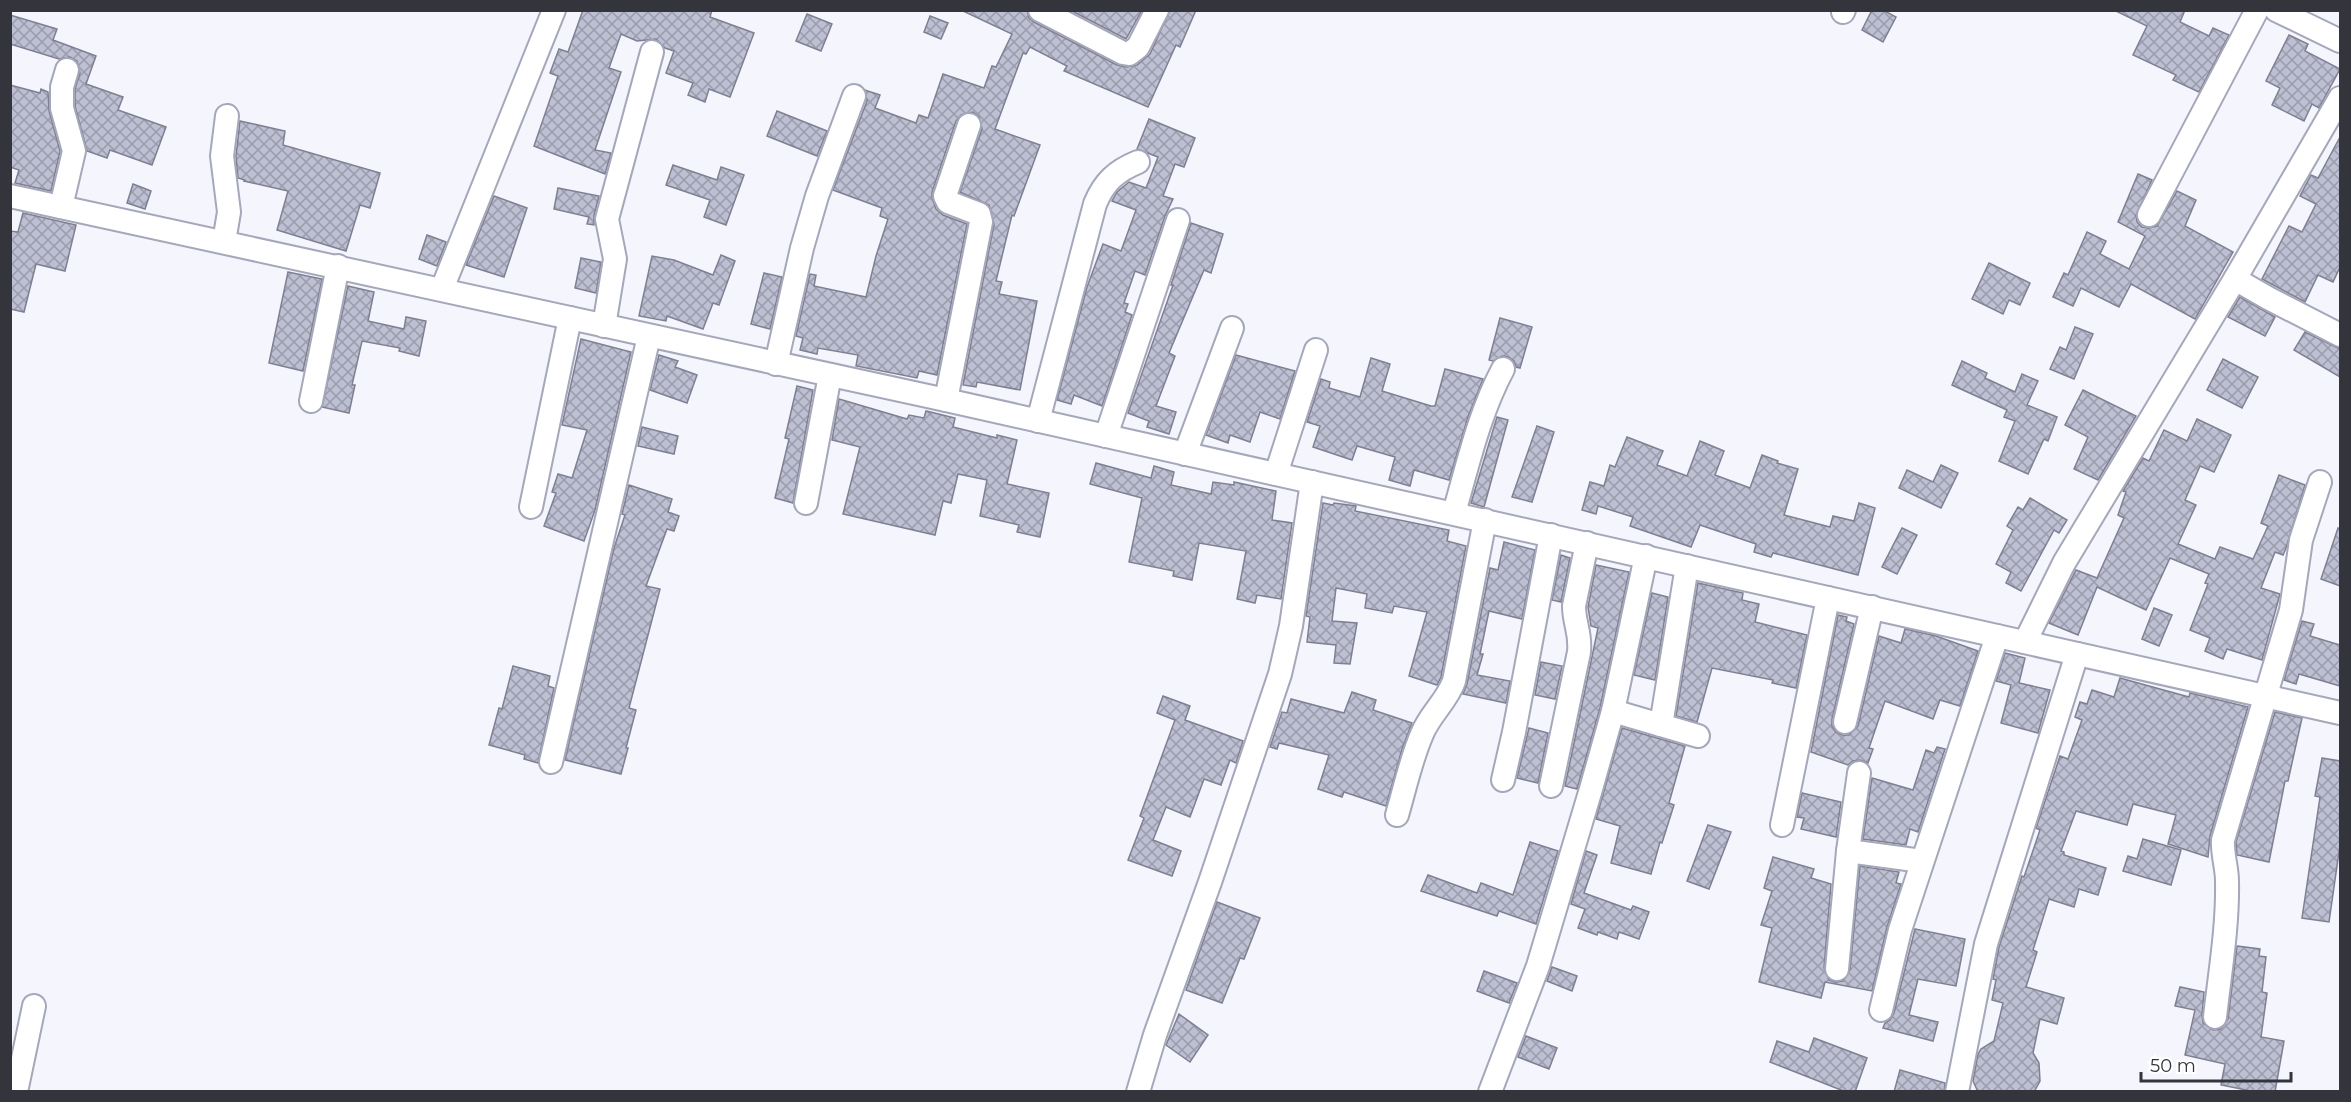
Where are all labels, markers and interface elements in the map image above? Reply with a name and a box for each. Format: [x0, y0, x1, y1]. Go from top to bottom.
scale bar [2141, 1045, 2291, 1083]
text: 50 m [2150, 1055, 2196, 1077]

